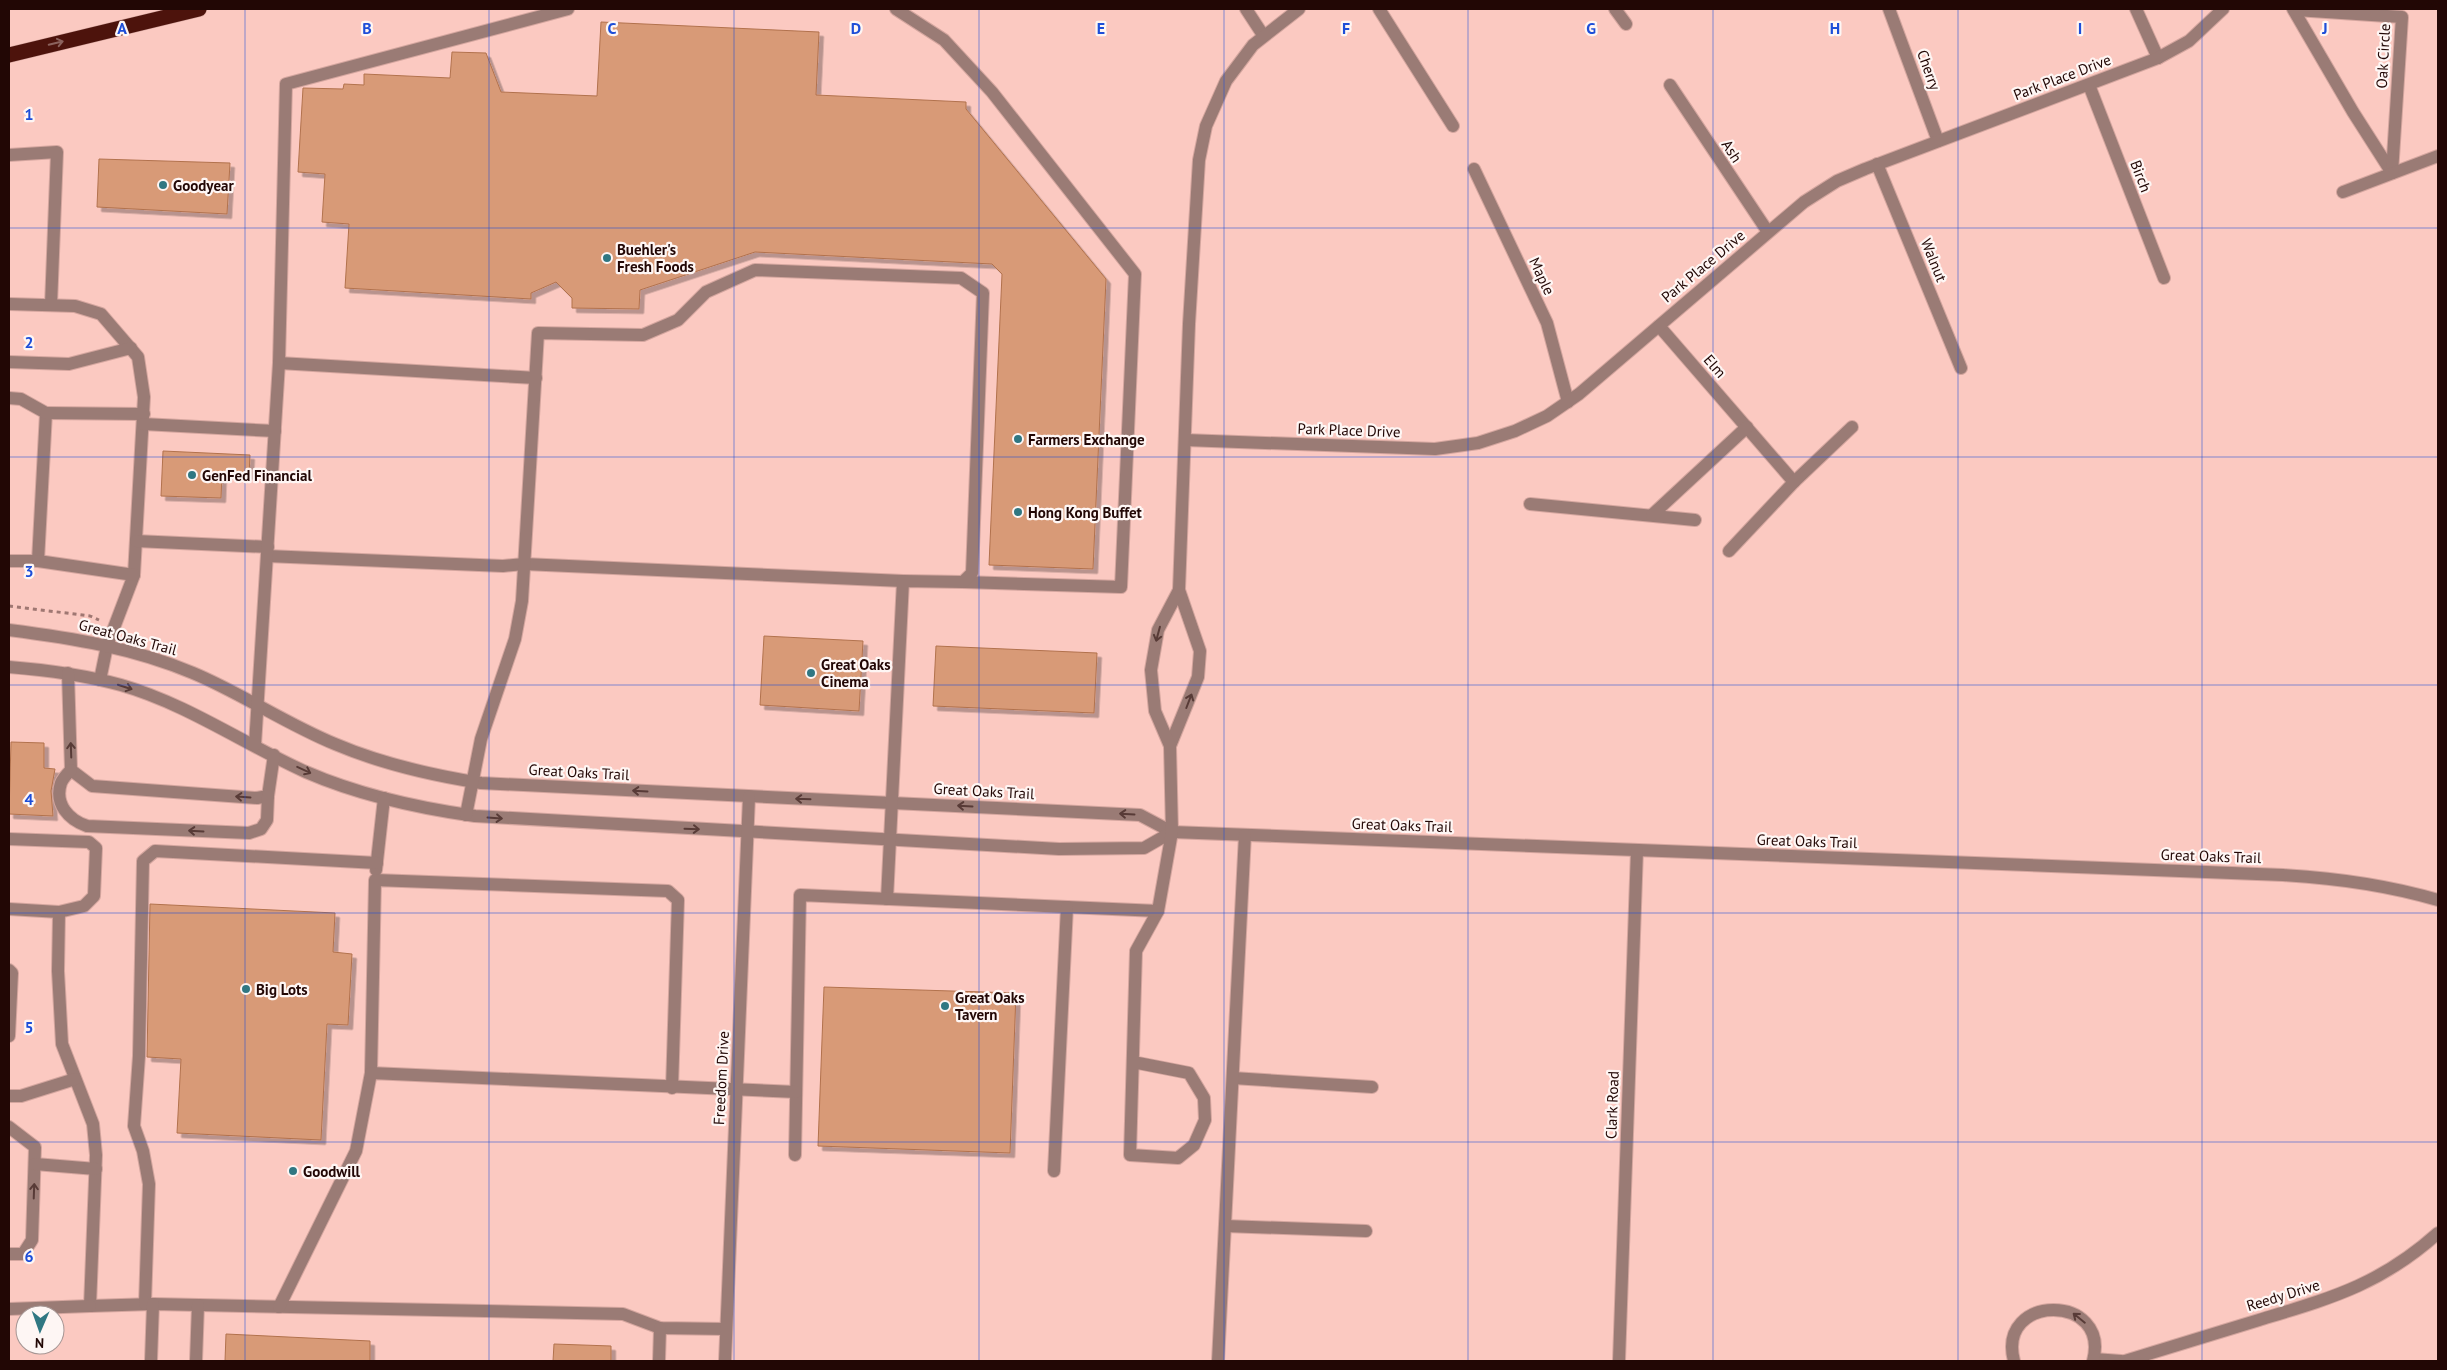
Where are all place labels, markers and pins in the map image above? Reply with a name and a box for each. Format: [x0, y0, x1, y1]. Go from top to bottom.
place label: Goodyear [173, 176, 234, 195]
marker: Goodyear [157, 179, 169, 191]
place label: Buehler's Fresh Foods [617, 240, 694, 276]
marker: Buehler's Fresh Foods [601, 252, 613, 264]
place label: Farmers Exchange [1028, 430, 1145, 449]
marker: Farmers Exchange [1012, 433, 1024, 445]
place label: GenFed Financial [202, 466, 312, 485]
marker: GenFed Financial [186, 469, 198, 481]
place label: Hong Kong Buffet [1028, 503, 1143, 522]
marker: Hong Kong Buffet [1012, 506, 1024, 518]
place label: Great Oaks Cinema [821, 655, 890, 691]
marker: Great Oaks Cinema [805, 667, 817, 679]
place label: Big Lots [256, 980, 308, 999]
marker: Big Lots [240, 983, 252, 995]
place label: Great Oaks Tavern [955, 988, 1024, 1024]
marker: Great Oaks Tavern [939, 1000, 951, 1012]
place label: Goodwill [303, 1162, 361, 1181]
marker: Goodwill [287, 1165, 299, 1177]

